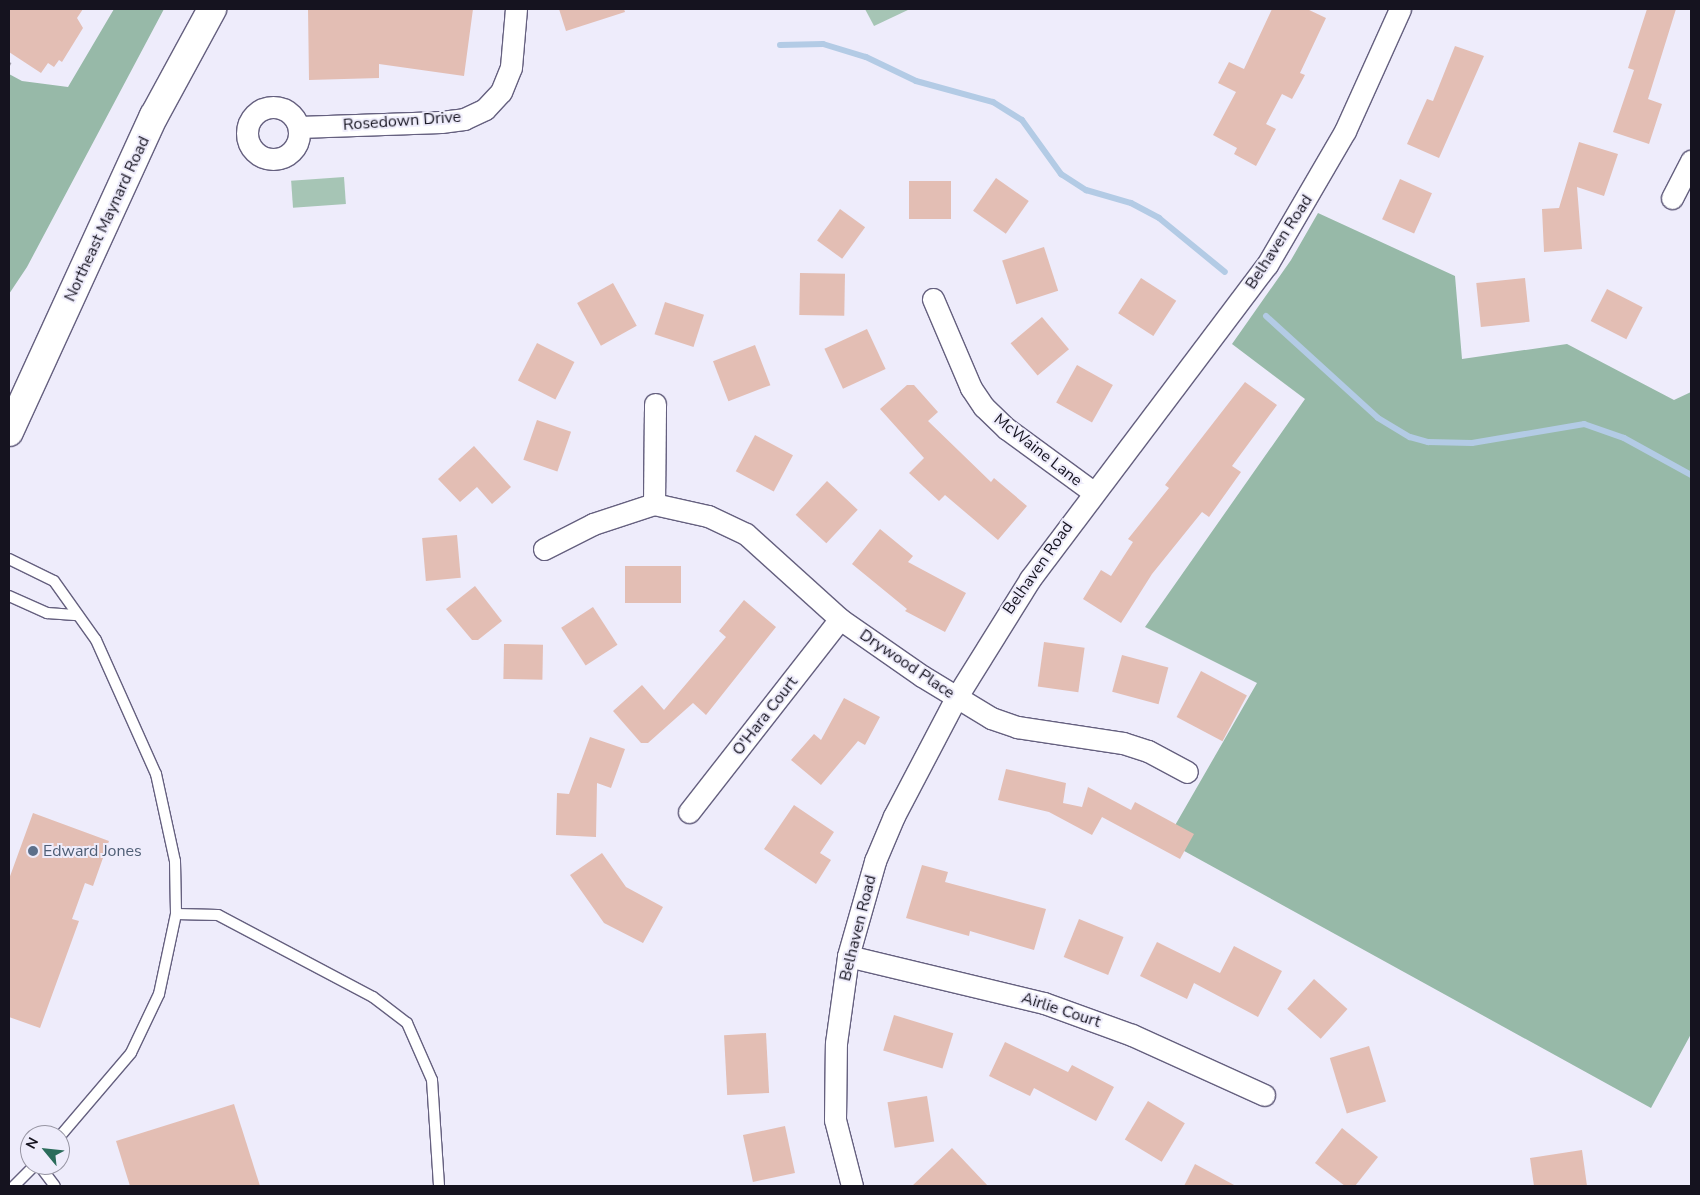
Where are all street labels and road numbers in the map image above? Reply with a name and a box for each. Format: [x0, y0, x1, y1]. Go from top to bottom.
street label: Rosedown Drive [342, 107, 462, 135]
street label: Northeast Maynard Road [60, 133, 154, 305]
street label: Belhaven Road [1241, 191, 1317, 293]
street label: McWaine Lane [990, 410, 1086, 490]
street label: Belhaven Road [999, 518, 1077, 618]
street label: Drywood Place [856, 625, 958, 703]
street label: O'Hara Court [728, 673, 802, 759]
street label: Belhaven Road [836, 873, 880, 983]
street label: Airlie Court [1019, 988, 1103, 1032]

